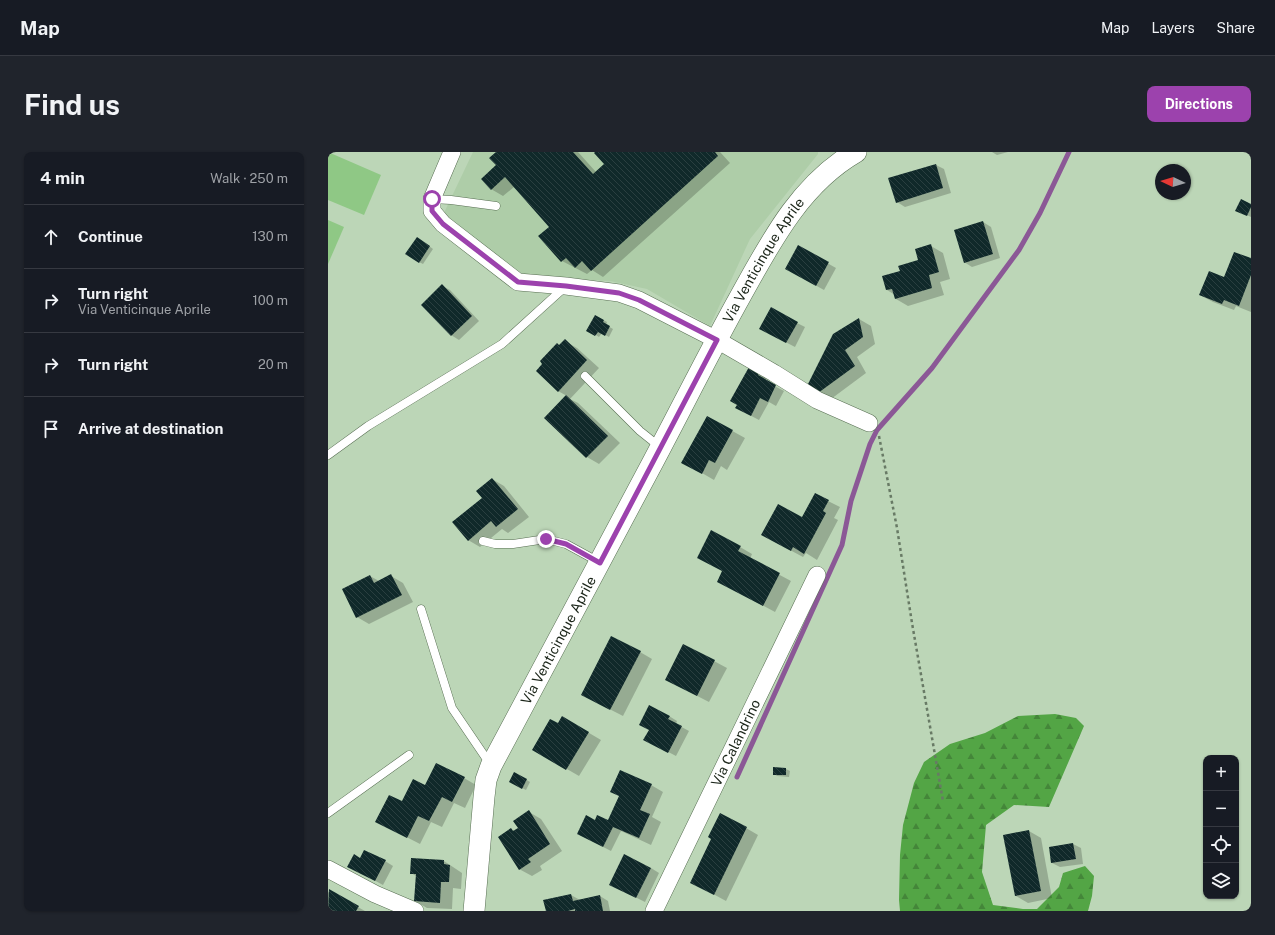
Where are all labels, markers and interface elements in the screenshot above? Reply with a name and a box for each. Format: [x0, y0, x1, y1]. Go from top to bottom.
text: Map [20, 17, 60, 39]
text: Map [1101, 20, 1129, 36]
text: Layers [1151, 20, 1195, 36]
text: Share [1217, 20, 1255, 36]
button: Directions [1147, 86, 1251, 122]
text: Find us [24, 88, 120, 121]
north arrow [1155, 164, 1191, 200]
text: 4 min [40, 168, 85, 188]
text: Walk · 250 m [210, 171, 288, 186]
route start [423, 190, 441, 208]
street label: Via Venticinque Aprile [719, 194, 807, 325]
icon: ahead [40, 226, 62, 248]
text: Continue [78, 228, 143, 245]
text: 130 m [252, 229, 288, 244]
text: Turn right [78, 285, 148, 302]
icon: right [40, 290, 62, 312]
text: 100 m [252, 293, 288, 308]
text: Via Venticinque Aprile [78, 302, 211, 317]
icon: right [40, 354, 62, 376]
text: Turn right [78, 356, 148, 373]
text: 20 m [258, 357, 288, 372]
icon: arrive [40, 418, 62, 440]
text: Arrive at destination [78, 420, 223, 437]
route end [537, 530, 555, 548]
street label: Via Venticinque Aprile [518, 573, 599, 707]
street label: Via Calandrino [708, 697, 764, 789]
map controls [1203, 755, 1239, 899]
button: + [1203, 755, 1239, 791]
button: − [1203, 791, 1239, 827]
button: locate [1203, 827, 1239, 863]
button: layers [1203, 863, 1239, 899]

